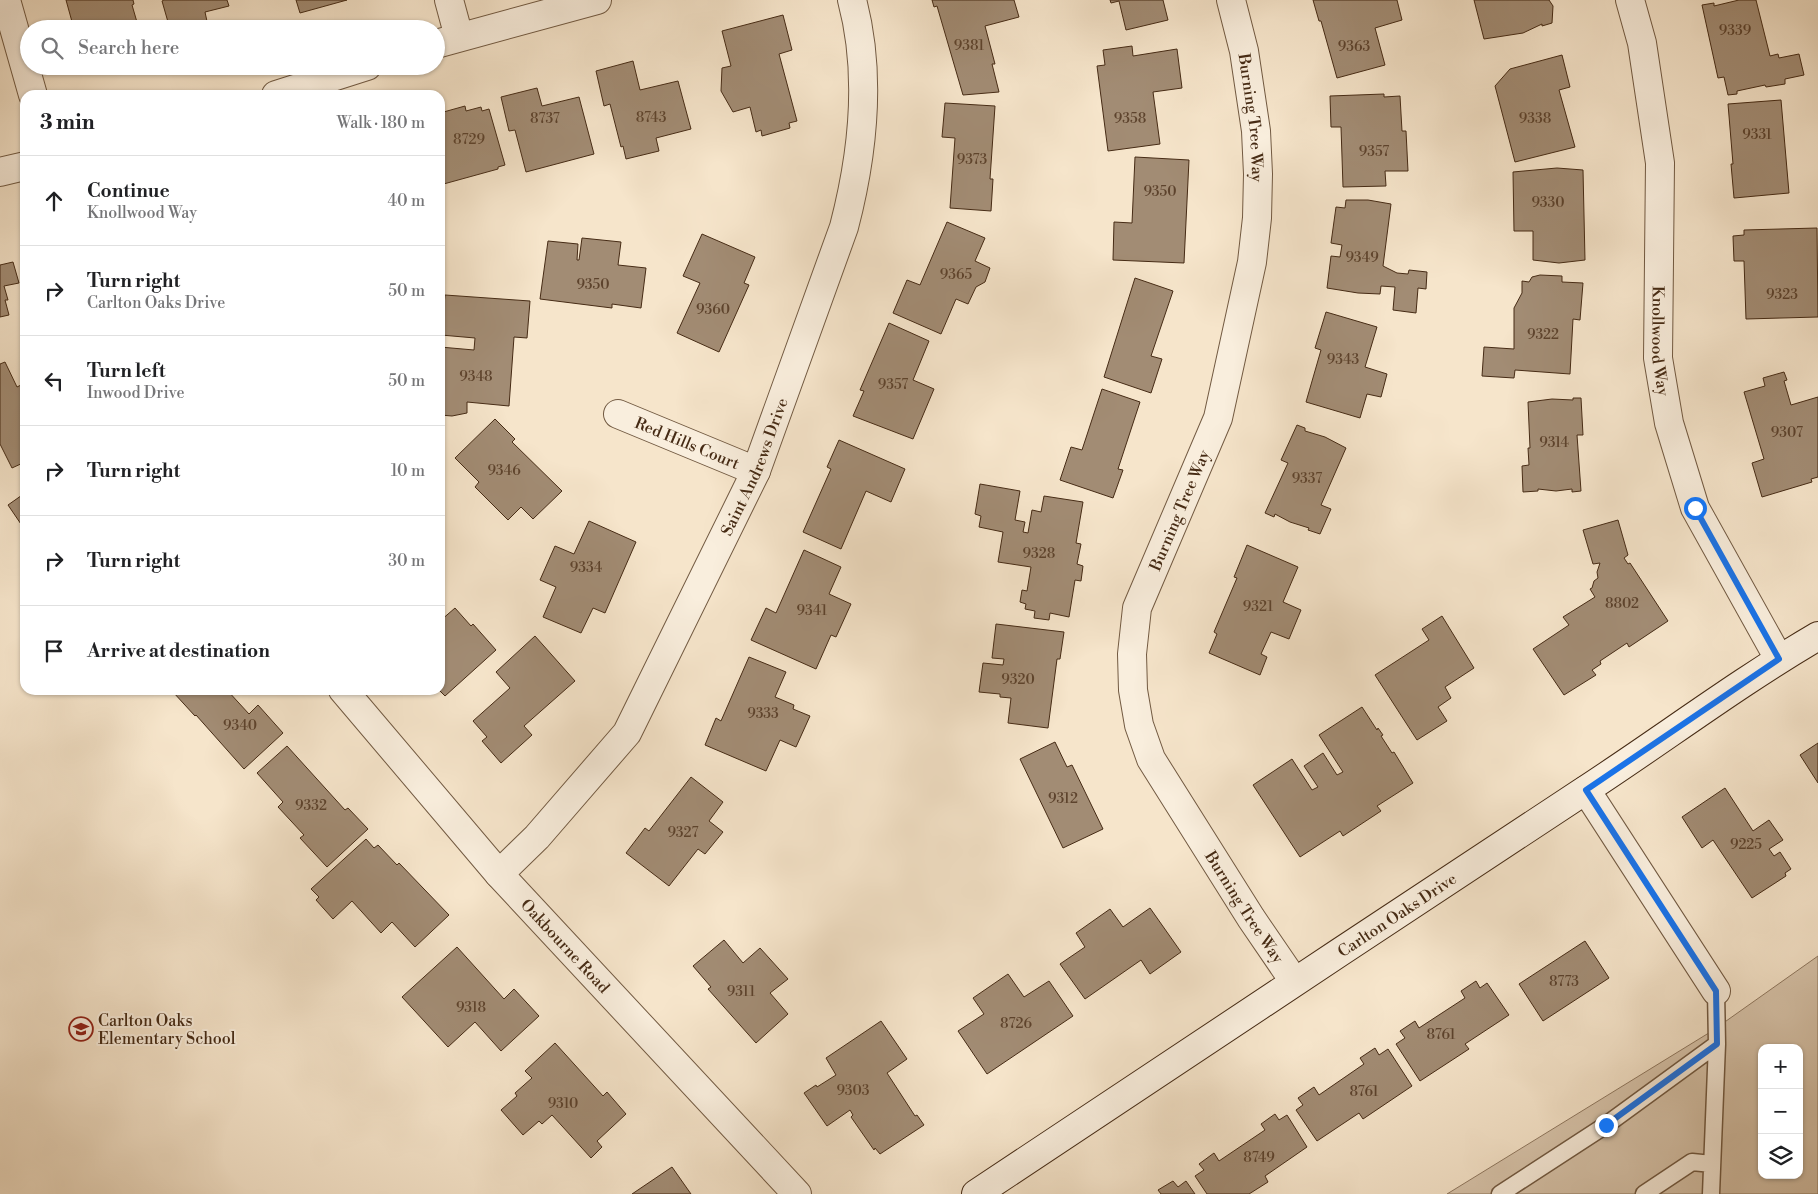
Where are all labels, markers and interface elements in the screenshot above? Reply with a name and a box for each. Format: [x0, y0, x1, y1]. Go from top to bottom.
search box [20, 20, 445, 75]
house number: 9339 [1719, 22, 1751, 40]
icon: search [38, 34, 66, 62]
text: Search here [78, 36, 179, 60]
house number: 9381 [954, 37, 984, 55]
house number: 9363 [1338, 38, 1370, 56]
street label: Burning Tree Way [1233, 51, 1267, 183]
house number: 8743 [636, 109, 667, 127]
text: 3 min [40, 110, 95, 136]
house number: 8737 [530, 110, 560, 128]
house number: 9358 [1114, 110, 1146, 128]
house number: 9338 [1519, 110, 1551, 128]
text: Walk · 180 m [337, 113, 425, 133]
house number: 9331 [1742, 126, 1772, 144]
house number: 8729 [453, 131, 485, 149]
house number: 9357 [1359, 143, 1389, 161]
house number: 9373 [957, 151, 988, 169]
text: Continue [87, 179, 170, 203]
house number: 9350 [1143, 183, 1177, 201]
icon: ahead [40, 187, 68, 215]
text: 40 m [388, 191, 425, 211]
house number: 9330 [1531, 194, 1565, 212]
text: Knollwood Way [87, 203, 197, 223]
house number: 9349 [1345, 249, 1379, 267]
house number: 9365 [940, 266, 972, 284]
text: Turn right [87, 269, 180, 293]
house number: 9350 [576, 276, 610, 294]
icon: right [40, 277, 68, 305]
text: 50 m [388, 281, 425, 301]
street label: Knollwood Way [1647, 286, 1673, 398]
house number: 9323 [1766, 286, 1798, 304]
text: Carlton Oaks Drive [87, 293, 225, 313]
house number: 9360 [696, 301, 730, 319]
house number: 9322 [1527, 326, 1559, 344]
house number: 9343 [1327, 351, 1360, 369]
text: Turn left [87, 359, 166, 383]
icon: left [40, 367, 68, 395]
house number: 9348 [459, 368, 493, 386]
text: 50 m [388, 371, 425, 391]
house number: 9357 [878, 376, 908, 394]
text: Inwood Drive [87, 383, 185, 403]
street label: Saint Andrews Drive [717, 395, 793, 539]
street label: Red Hills Court [632, 413, 743, 474]
house number: 9307 [1771, 424, 1803, 442]
house number: 9314 [1539, 434, 1569, 452]
street label: Burning Tree Way [1145, 447, 1215, 575]
icon: right [40, 457, 68, 485]
text: Turn right [87, 459, 180, 483]
text: 10 m [391, 461, 425, 481]
house number: 9346 [487, 462, 521, 480]
house number: 9337 [1292, 470, 1322, 488]
route start [1684, 497, 1707, 520]
house number: 9328 [1023, 545, 1055, 563]
icon: right [40, 547, 68, 575]
text: Turn right [87, 549, 180, 573]
text: 30 m [388, 551, 425, 571]
house number: 9334 [570, 559, 602, 577]
house number: 8802 [1605, 595, 1639, 613]
house number: 9321 [1243, 598, 1273, 616]
house number: 9341 [797, 602, 827, 620]
icon: arrive [40, 637, 68, 665]
text: Arrive at destination [87, 639, 270, 663]
house number: 9320 [1001, 671, 1035, 689]
house number: 9333 [747, 705, 779, 723]
house number: 9340 [223, 717, 257, 735]
house number: 9312 [1048, 790, 1078, 808]
house number: 9332 [295, 797, 327, 815]
house number: 9327 [667, 824, 699, 842]
house number: 9225 [1730, 836, 1762, 854]
street label: Burning Tree Way [1200, 847, 1288, 967]
street label: Carlton Oaks Drive [1334, 869, 1461, 962]
street label: Oakbourne Road [516, 895, 614, 997]
house number: 8773 [1549, 973, 1579, 991]
house number: 9311 [727, 983, 755, 1001]
house number: 9318 [456, 999, 486, 1017]
place label: Carlton Oaks Elementary School [98, 1011, 236, 1049]
house number: 8726 [1000, 1015, 1032, 1033]
school or university icon: Carlton Oaks Elementary School [68, 1016, 94, 1042]
house number: 8761 [1426, 1026, 1456, 1044]
map controls [1758, 1044, 1803, 1179]
button: + [1758, 1044, 1803, 1089]
house number: 9303 [836, 1082, 870, 1100]
house number: 8761 [1349, 1083, 1379, 1101]
button: − [1758, 1089, 1803, 1134]
house number: 9310 [548, 1095, 578, 1113]
route end [1595, 1114, 1618, 1137]
button: layers [1758, 1134, 1803, 1179]
house number: 8749 [1243, 1149, 1275, 1167]

